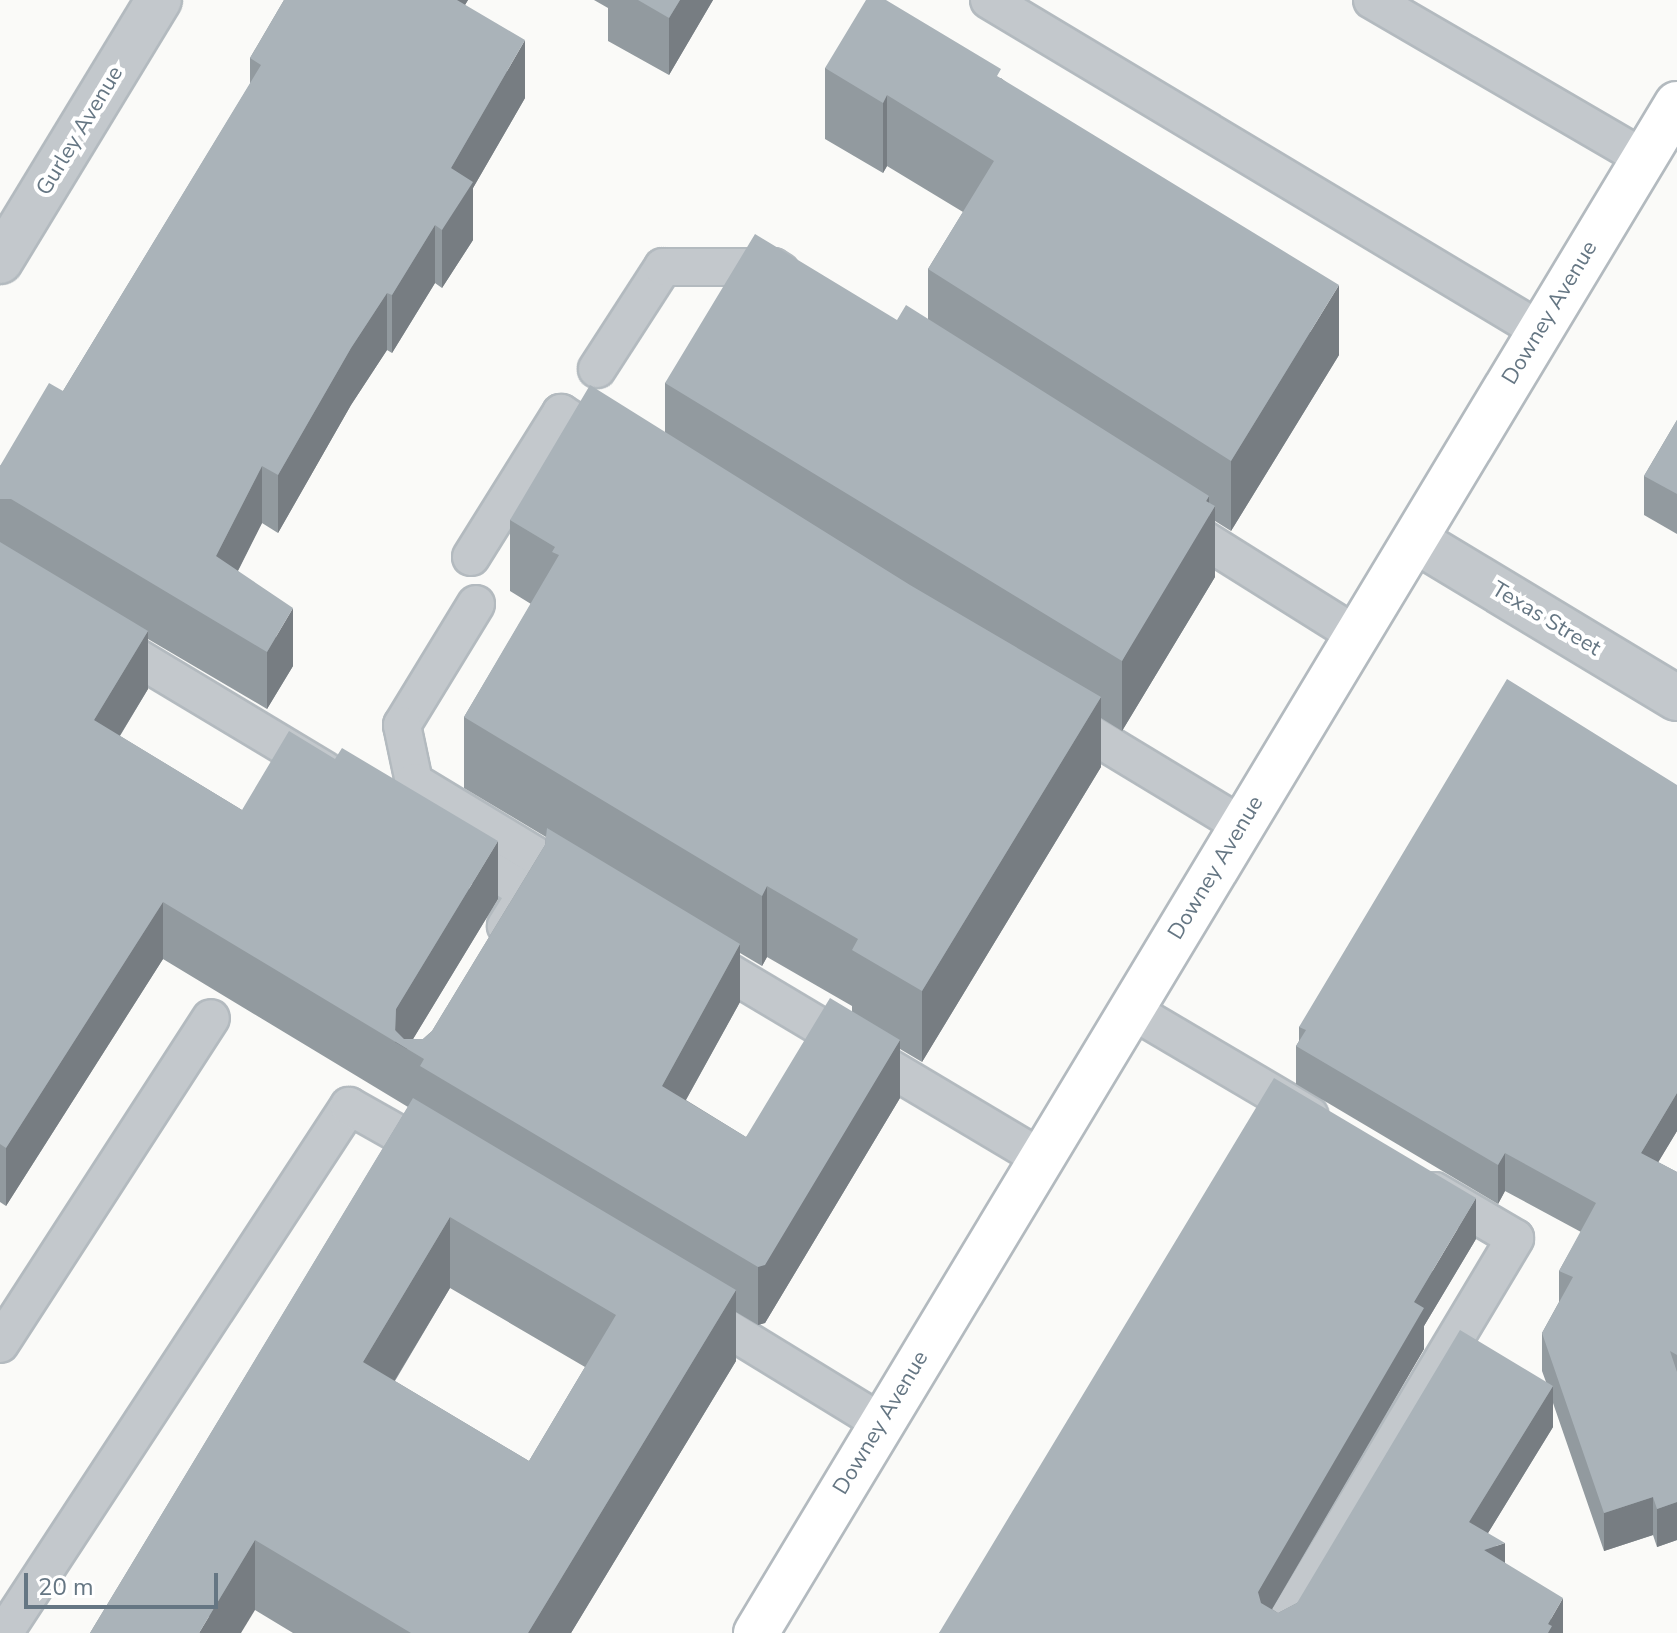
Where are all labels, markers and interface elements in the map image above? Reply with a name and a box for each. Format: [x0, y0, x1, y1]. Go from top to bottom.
street label: Gurley Avenue [31, 62, 129, 200]
street label: Downey Avenue [1497, 236, 1603, 390]
street label: Texas Street [1487, 576, 1605, 662]
street label: Downey Avenue [1163, 791, 1269, 945]
street label: Downey Avenue [828, 1346, 934, 1500]
scale bar [28, 1557, 222, 1607]
text: 20 m [38, 1571, 94, 1603]

